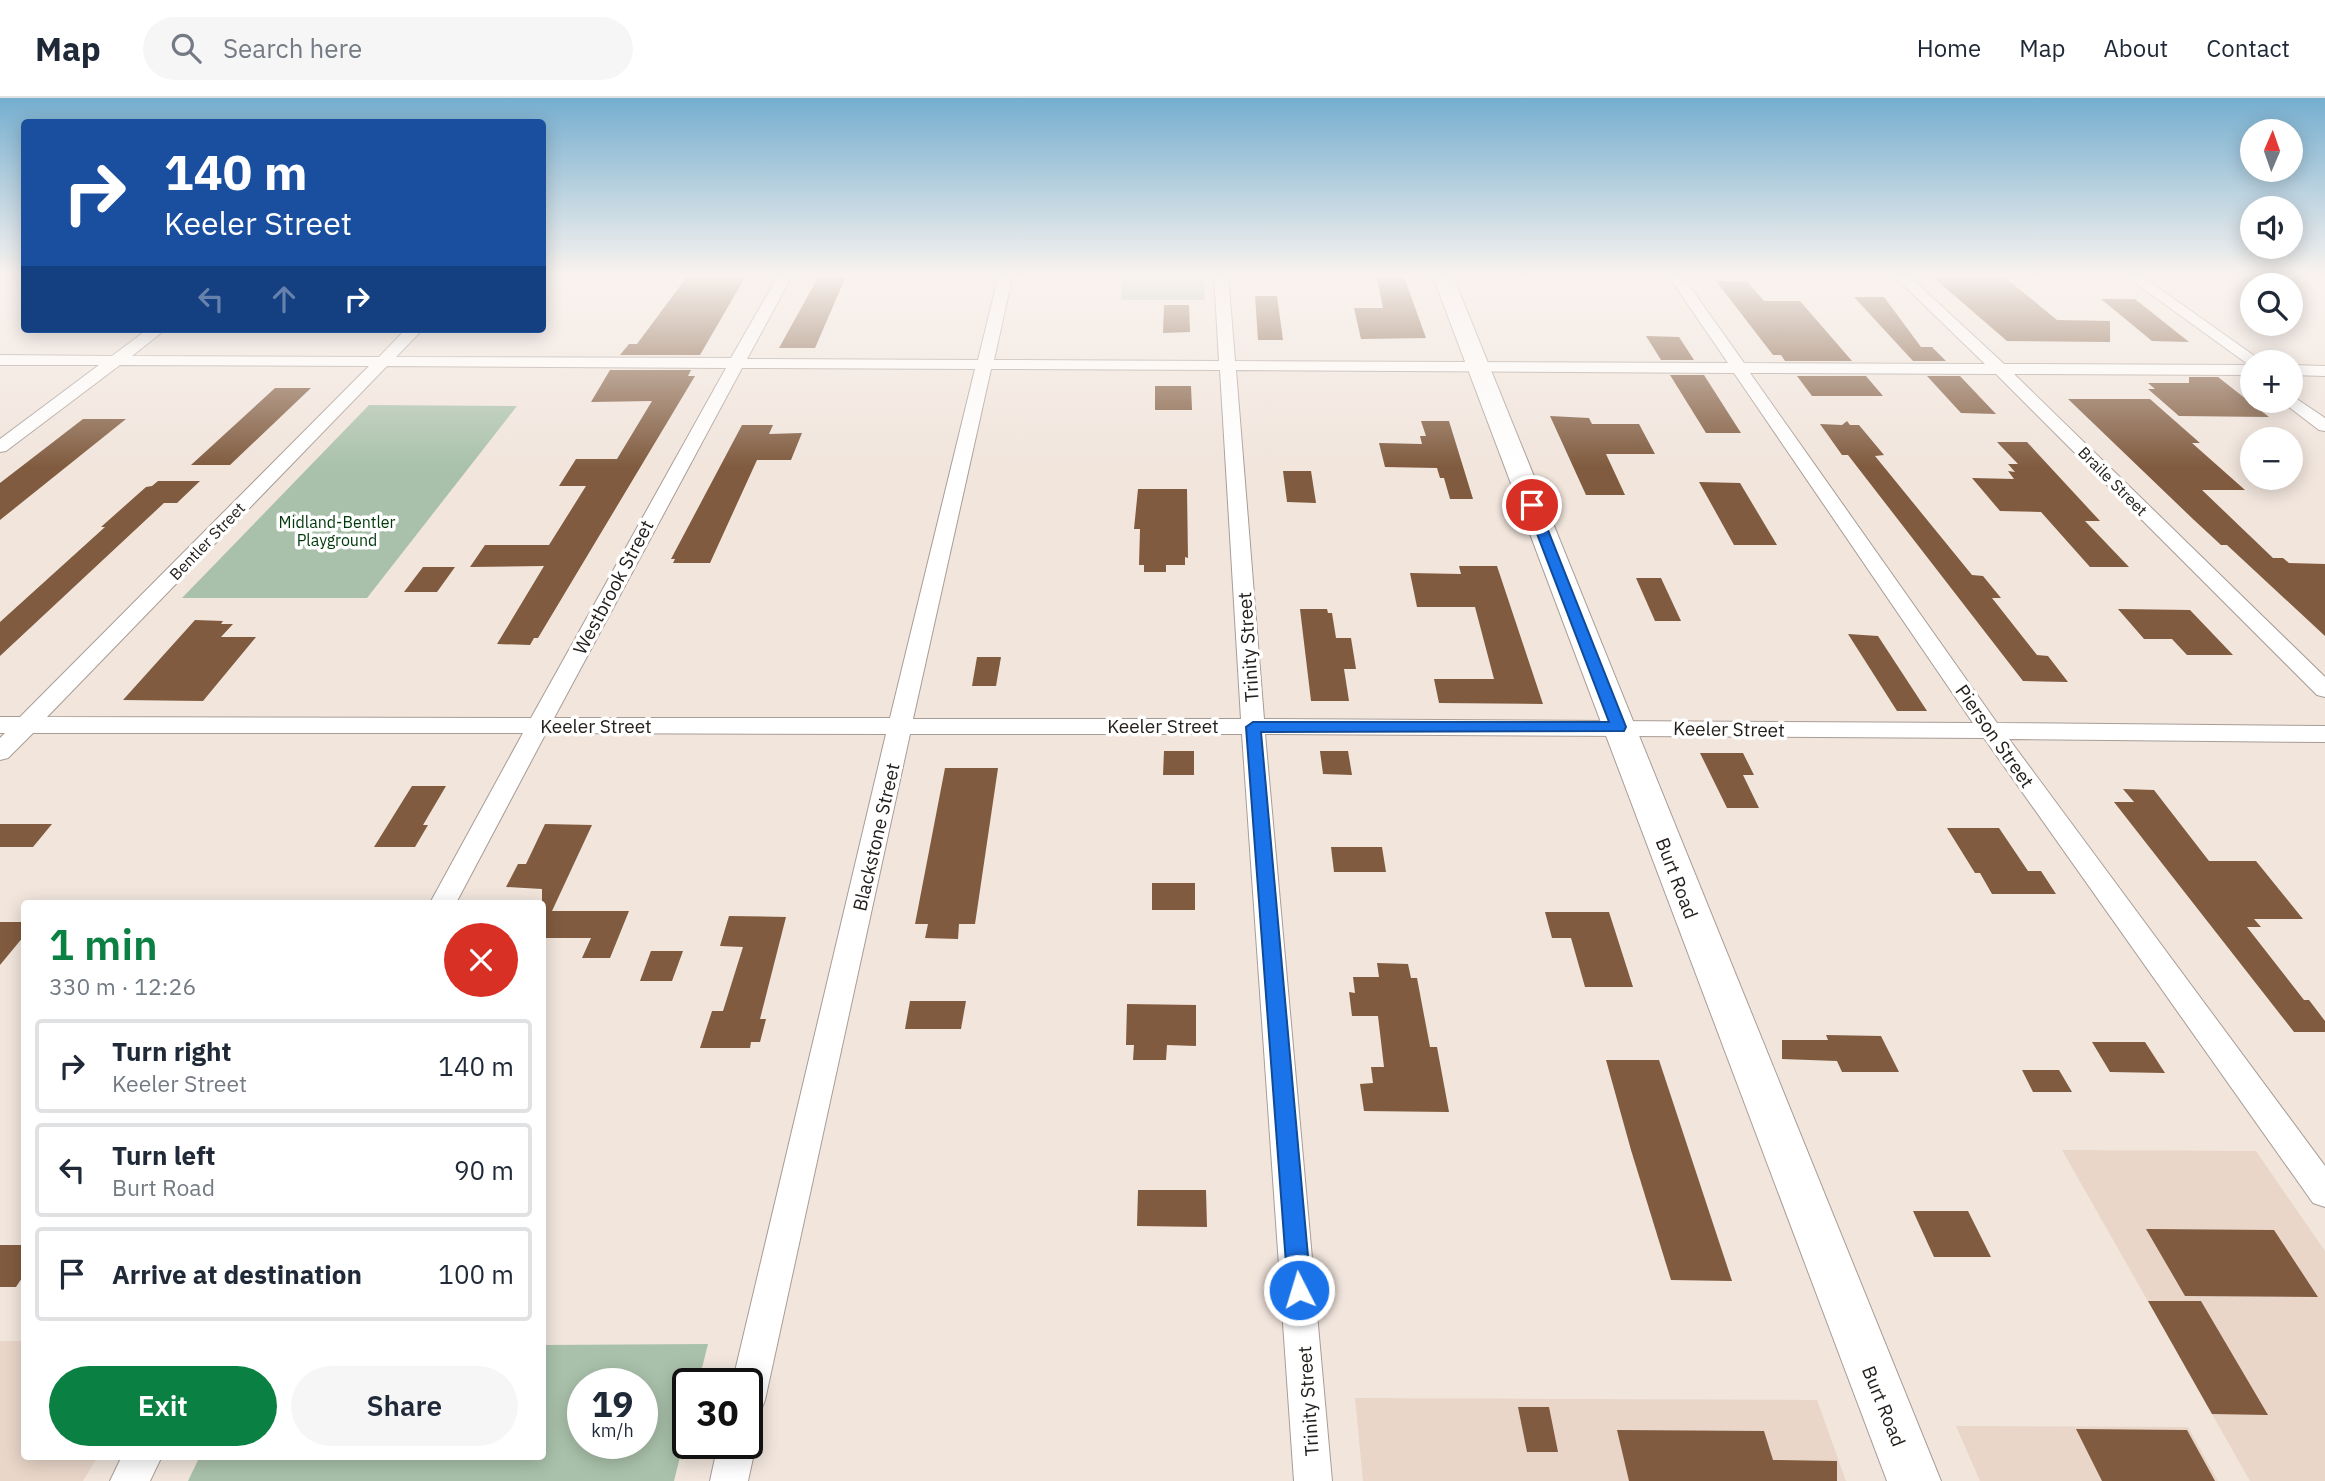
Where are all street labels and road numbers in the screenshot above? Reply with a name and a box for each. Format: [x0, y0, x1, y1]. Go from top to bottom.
street label: Braile Street [2074, 442, 2152, 520]
street label: Bentler Street [165, 498, 249, 584]
street label: Westbrook Street [568, 516, 658, 658]
street label: Trinity Street [1232, 591, 1264, 703]
street label: Pierson Street [1950, 680, 2040, 792]
street label: Keeler Street [540, 714, 652, 738]
street label: Keeler Street [1107, 714, 1219, 738]
street label: Keeler Street [1673, 716, 1785, 742]
street label: Blackstone Street [847, 761, 905, 913]
street label: Burt Road [1651, 834, 1703, 922]
street label: Trinity Street [1292, 1345, 1324, 1457]
street label: Burt Road [1857, 1362, 1911, 1450]

